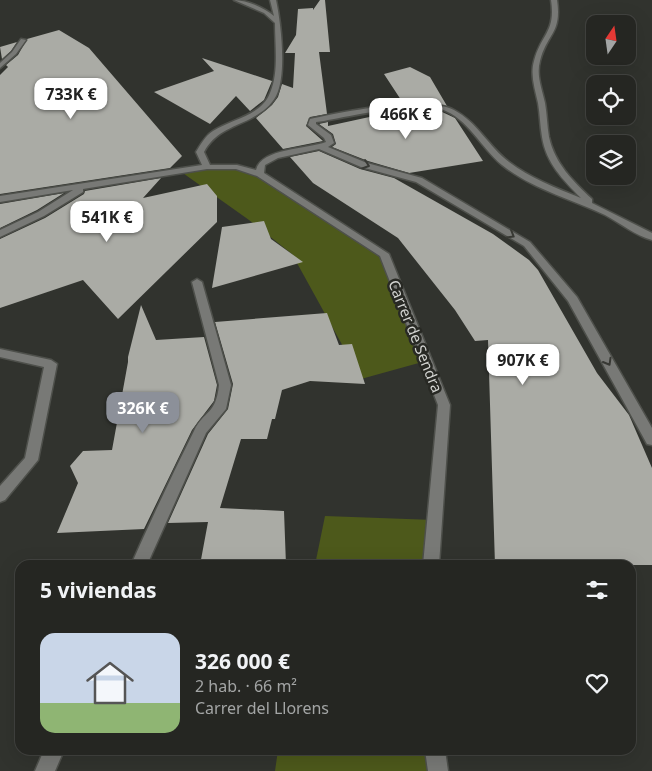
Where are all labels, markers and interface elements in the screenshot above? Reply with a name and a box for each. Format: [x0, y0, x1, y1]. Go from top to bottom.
north arrow [586, 15, 636, 65]
map controls [586, 15, 636, 185]
button: locate [586, 75, 636, 125]
pin: 733K € [30, 78, 112, 120]
text: 733K € [45, 83, 97, 105]
pin: 466K € [365, 98, 447, 140]
text: 466K € [380, 103, 432, 125]
button: layers [586, 135, 636, 185]
one-way arrow [361, 159, 369, 169]
pin: 541K € [66, 200, 148, 243]
text: 541K € [81, 206, 133, 228]
one-way arrow [506, 228, 515, 238]
street label: Carrer de Sendra [384, 277, 448, 395]
pin: 907K € [482, 344, 564, 386]
text: 907K € [497, 349, 549, 371]
one-way arrow [602, 357, 612, 366]
pin: 326K € [102, 392, 184, 434]
text: 326K € [117, 397, 169, 419]
text: 5 viviendas [40, 576, 157, 604]
icon: filters [583, 576, 611, 604]
text: 326 000 € [195, 647, 290, 675]
icon: home [80, 653, 140, 713]
icon: heart [583, 669, 611, 697]
text: 2 hab. · 66 m² [195, 675, 297, 697]
text: Carrer del Llorens [195, 697, 329, 719]

